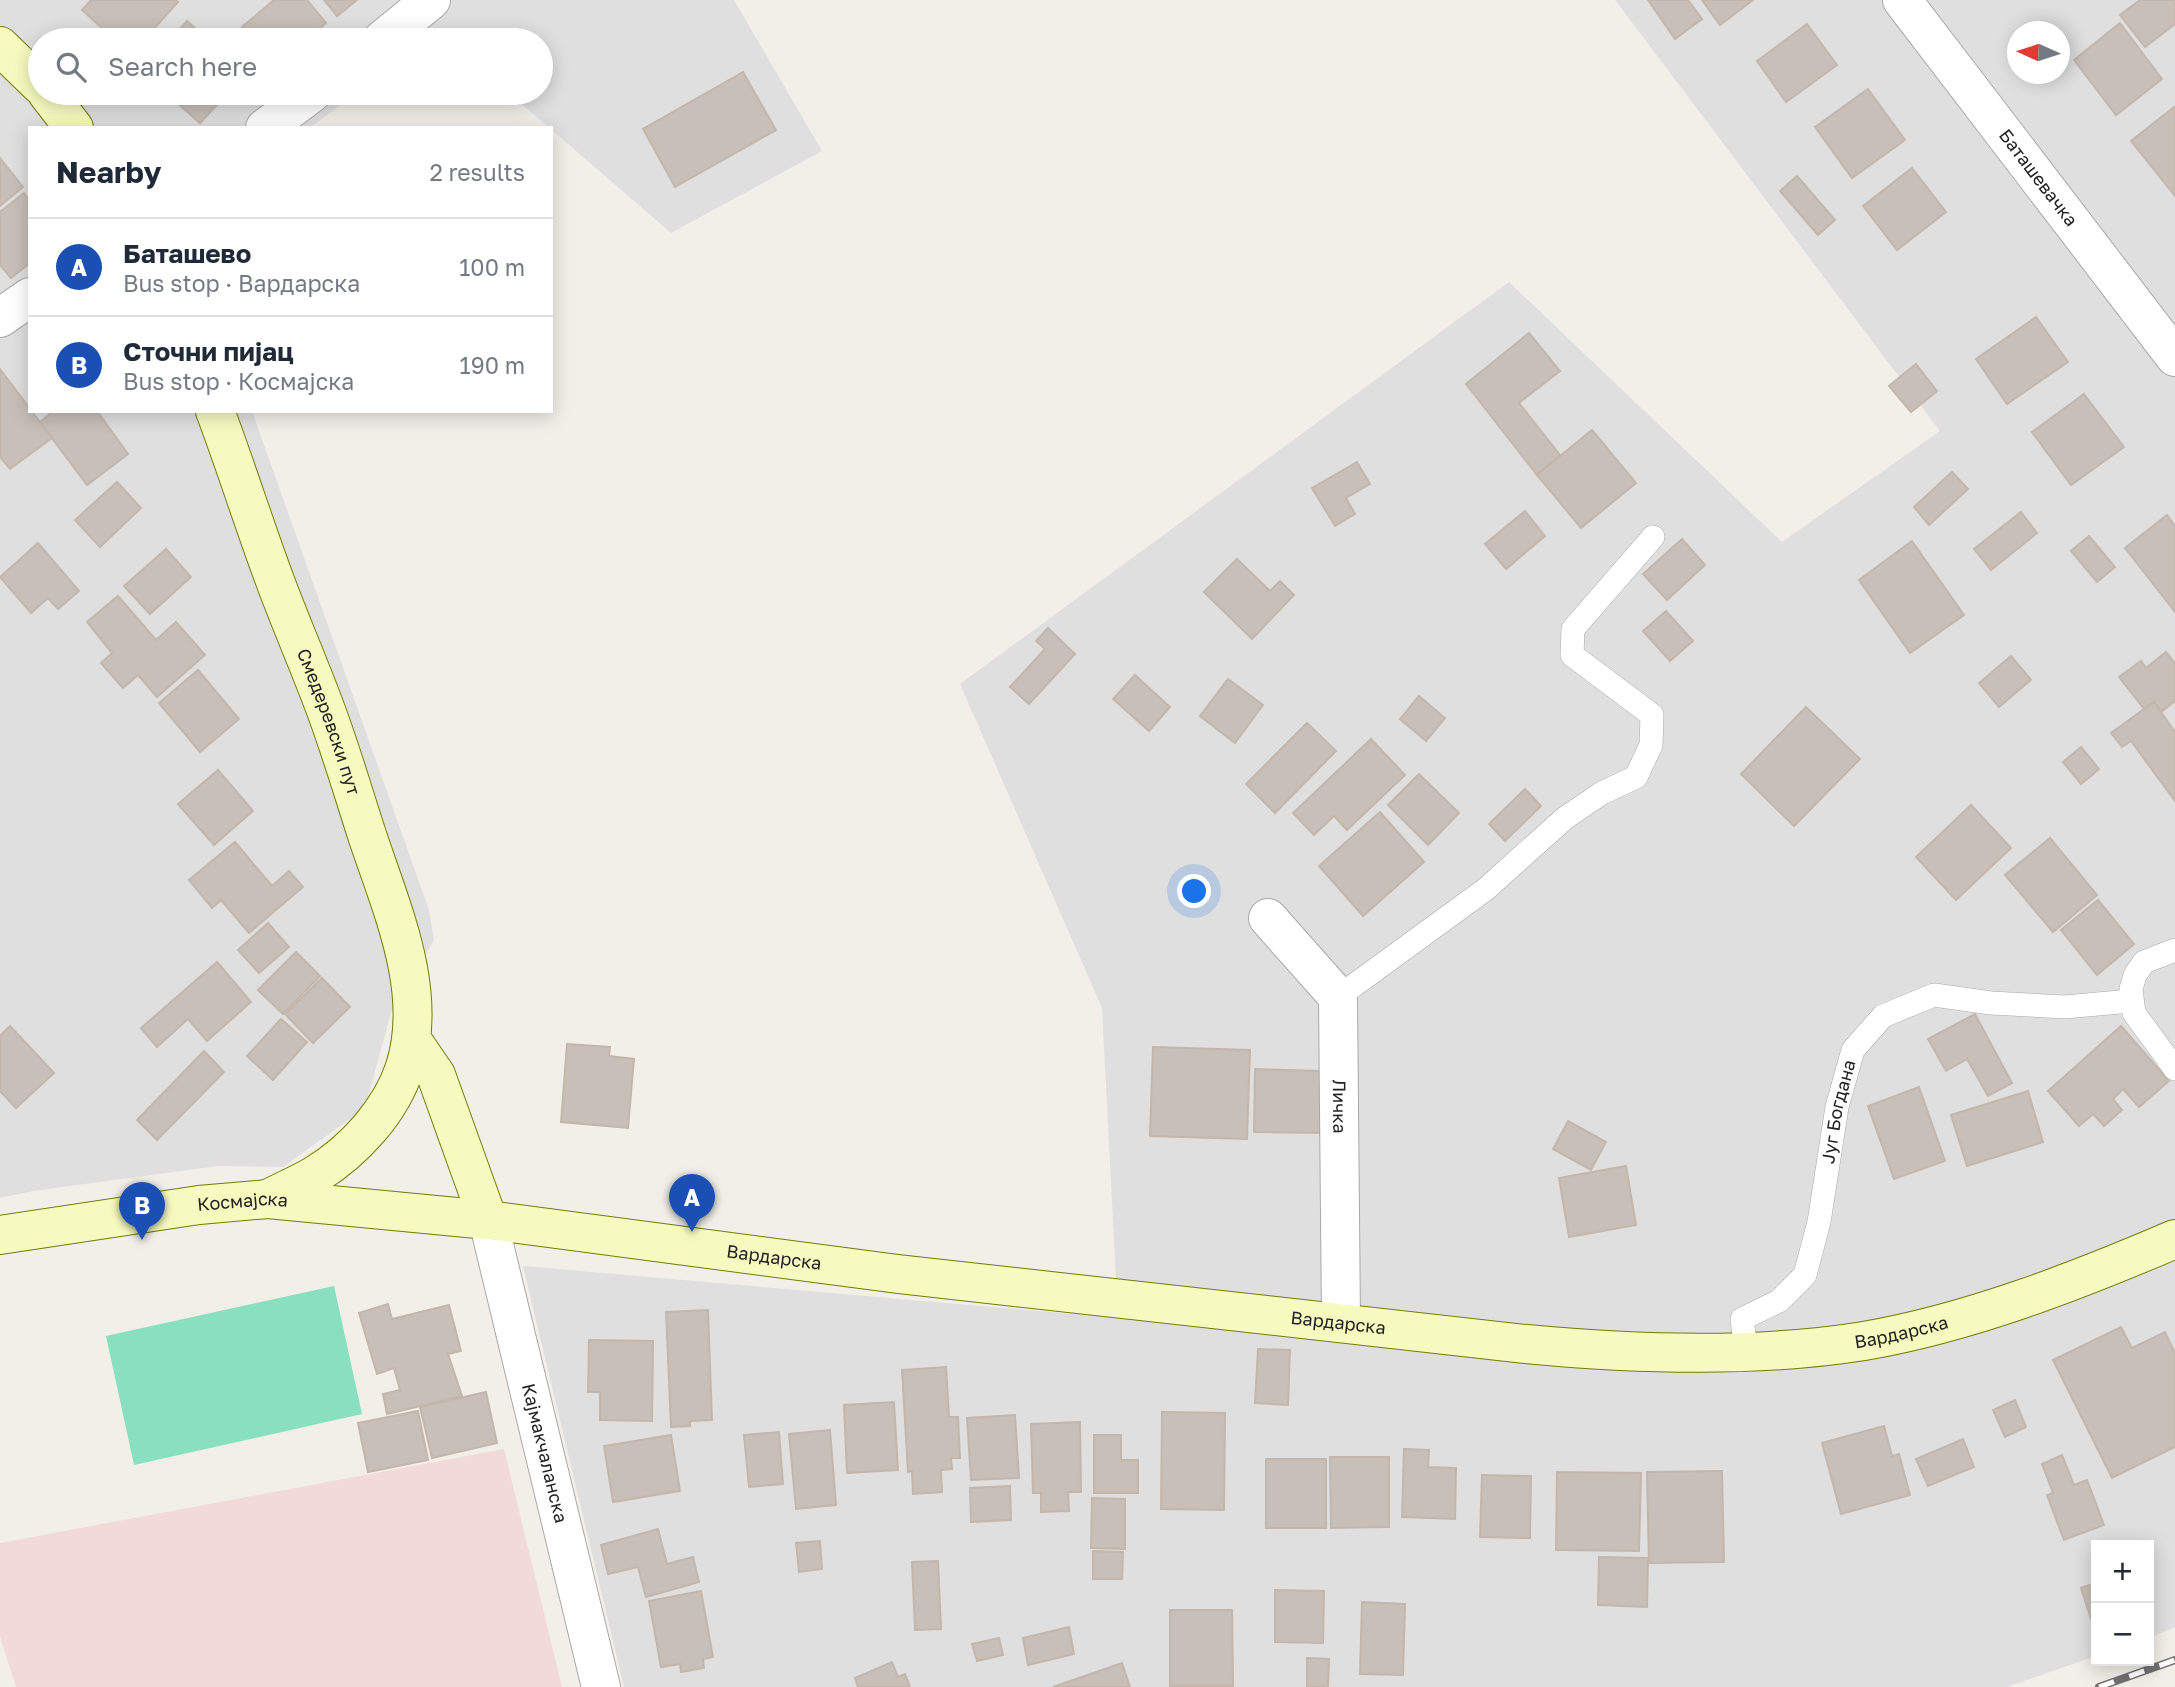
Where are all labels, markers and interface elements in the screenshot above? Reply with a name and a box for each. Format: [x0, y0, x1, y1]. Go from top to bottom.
north arrow [2007, 21, 2070, 84]
search box [28, 28, 553, 105]
icon: search [52, 48, 90, 86]
text: Search here [108, 51, 257, 82]
street label: Баташевачка [1995, 124, 2083, 230]
text: Nearby [56, 154, 161, 190]
text: 2 results [429, 158, 525, 186]
text: Баташево [123, 238, 251, 269]
text: A [71, 253, 87, 281]
text: 100 m [459, 253, 525, 281]
text: Bus stop · Вардарска [123, 269, 360, 297]
text: Сточни пијац [123, 336, 294, 367]
text: B [71, 351, 87, 379]
text: 190 m [460, 351, 525, 379]
text: Bus stop · Космајска [123, 367, 354, 395]
street label: Смедеревски пут [293, 645, 366, 798]
your location [1177, 874, 1211, 908]
street label: Југ Богдана [1816, 1057, 1860, 1165]
street label: Личка [1329, 1079, 1351, 1134]
pin: A [669, 1174, 715, 1232]
pin: B [119, 1182, 165, 1240]
street label: Космајска [196, 1187, 289, 1215]
street label: Вардарска [725, 1240, 823, 1274]
street label: Вардарска [1290, 1306, 1387, 1338]
street label: Вардарска [1853, 1310, 1950, 1352]
street label: Кајмакчаланска [518, 1381, 573, 1525]
map controls [2091, 1540, 2154, 1666]
button: + [2091, 1540, 2154, 1603]
button: − [2091, 1603, 2154, 1666]

